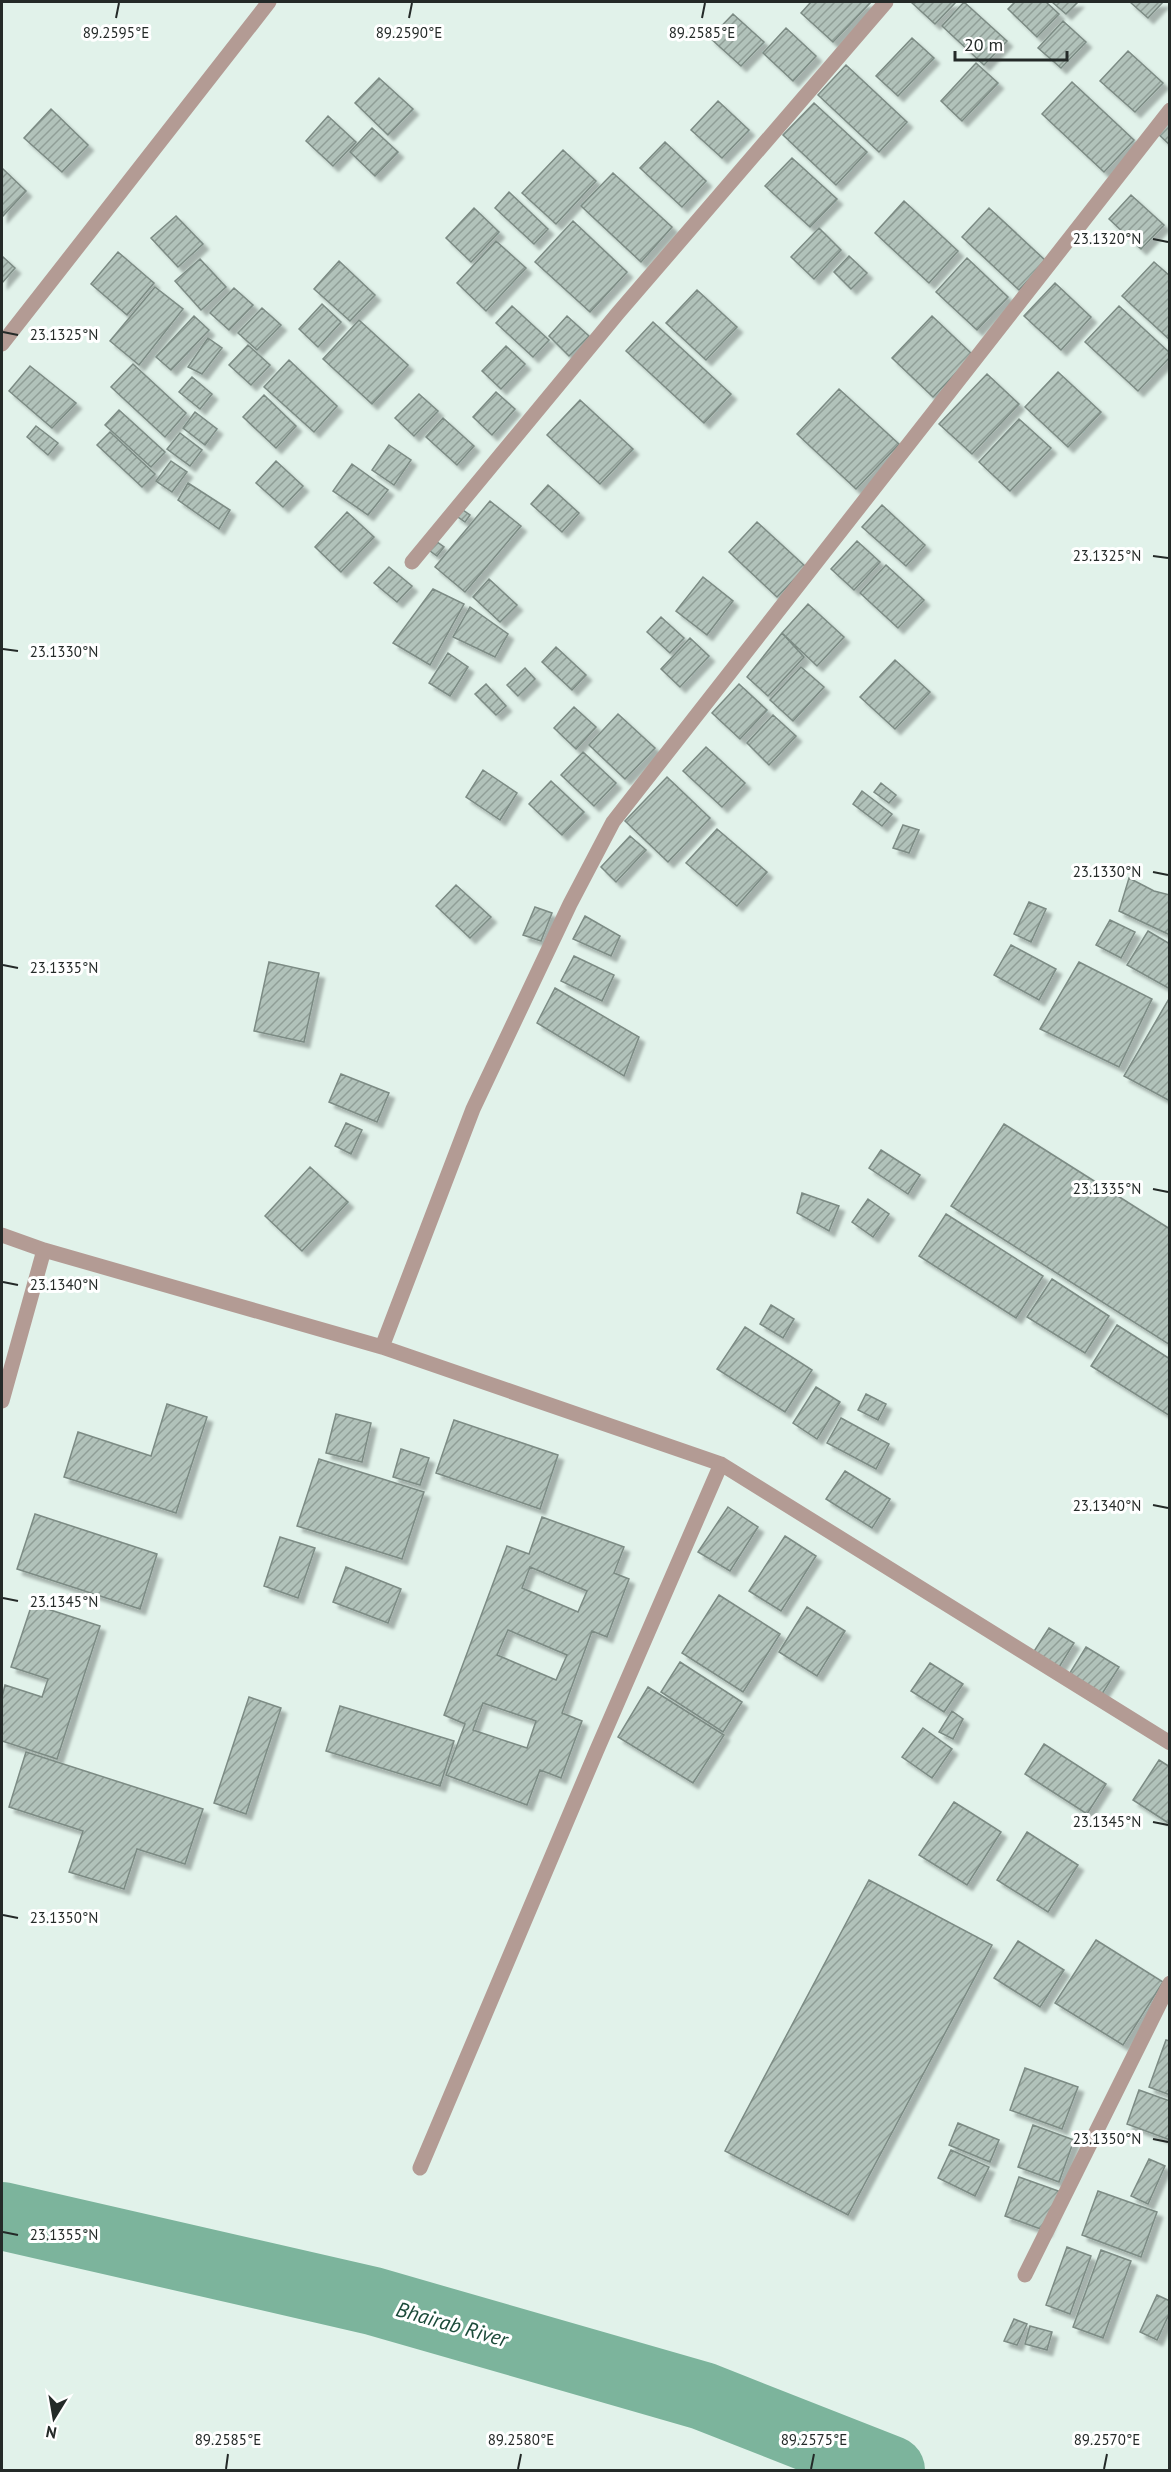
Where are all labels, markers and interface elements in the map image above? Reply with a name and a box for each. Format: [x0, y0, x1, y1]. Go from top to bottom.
text: 89.2595°E [83, 23, 149, 42]
text: 89.2590°E [376, 23, 442, 42]
text: 89.2585°E [669, 23, 735, 42]
scale bar [955, 24, 1068, 62]
text: 20 m [964, 33, 1003, 56]
text: 23.1320°N [1073, 229, 1141, 248]
text: 23.1325°N [30, 325, 98, 344]
text: 23.1325°N [1073, 546, 1141, 565]
text: 23.1330°N [30, 642, 98, 661]
text: 23.1330°N [1073, 862, 1141, 881]
text: 23.1335°N [30, 958, 98, 977]
text: 23.1335°N [1073, 1179, 1141, 1198]
text: 23.1340°N [30, 1275, 98, 1294]
text: 23.1340°N [1073, 1496, 1141, 1515]
text: 23.1345°N [30, 1592, 98, 1611]
text: 23.1345°N [1073, 1812, 1141, 1831]
text: 23.1350°N [30, 1908, 98, 1927]
text: 23.1350°N [1073, 2129, 1141, 2148]
text: 23.1355°N [30, 2225, 98, 2244]
water label: Bhairab River [393, 2295, 513, 2353]
north arrow [24, 2388, 84, 2448]
text: N [44, 2422, 58, 2444]
text: 89.2585°E [195, 2430, 261, 2449]
text: 89.2580°E [488, 2430, 554, 2449]
text: 89.2575°E [781, 2430, 847, 2449]
text: 89.2570°E [1074, 2430, 1140, 2449]

